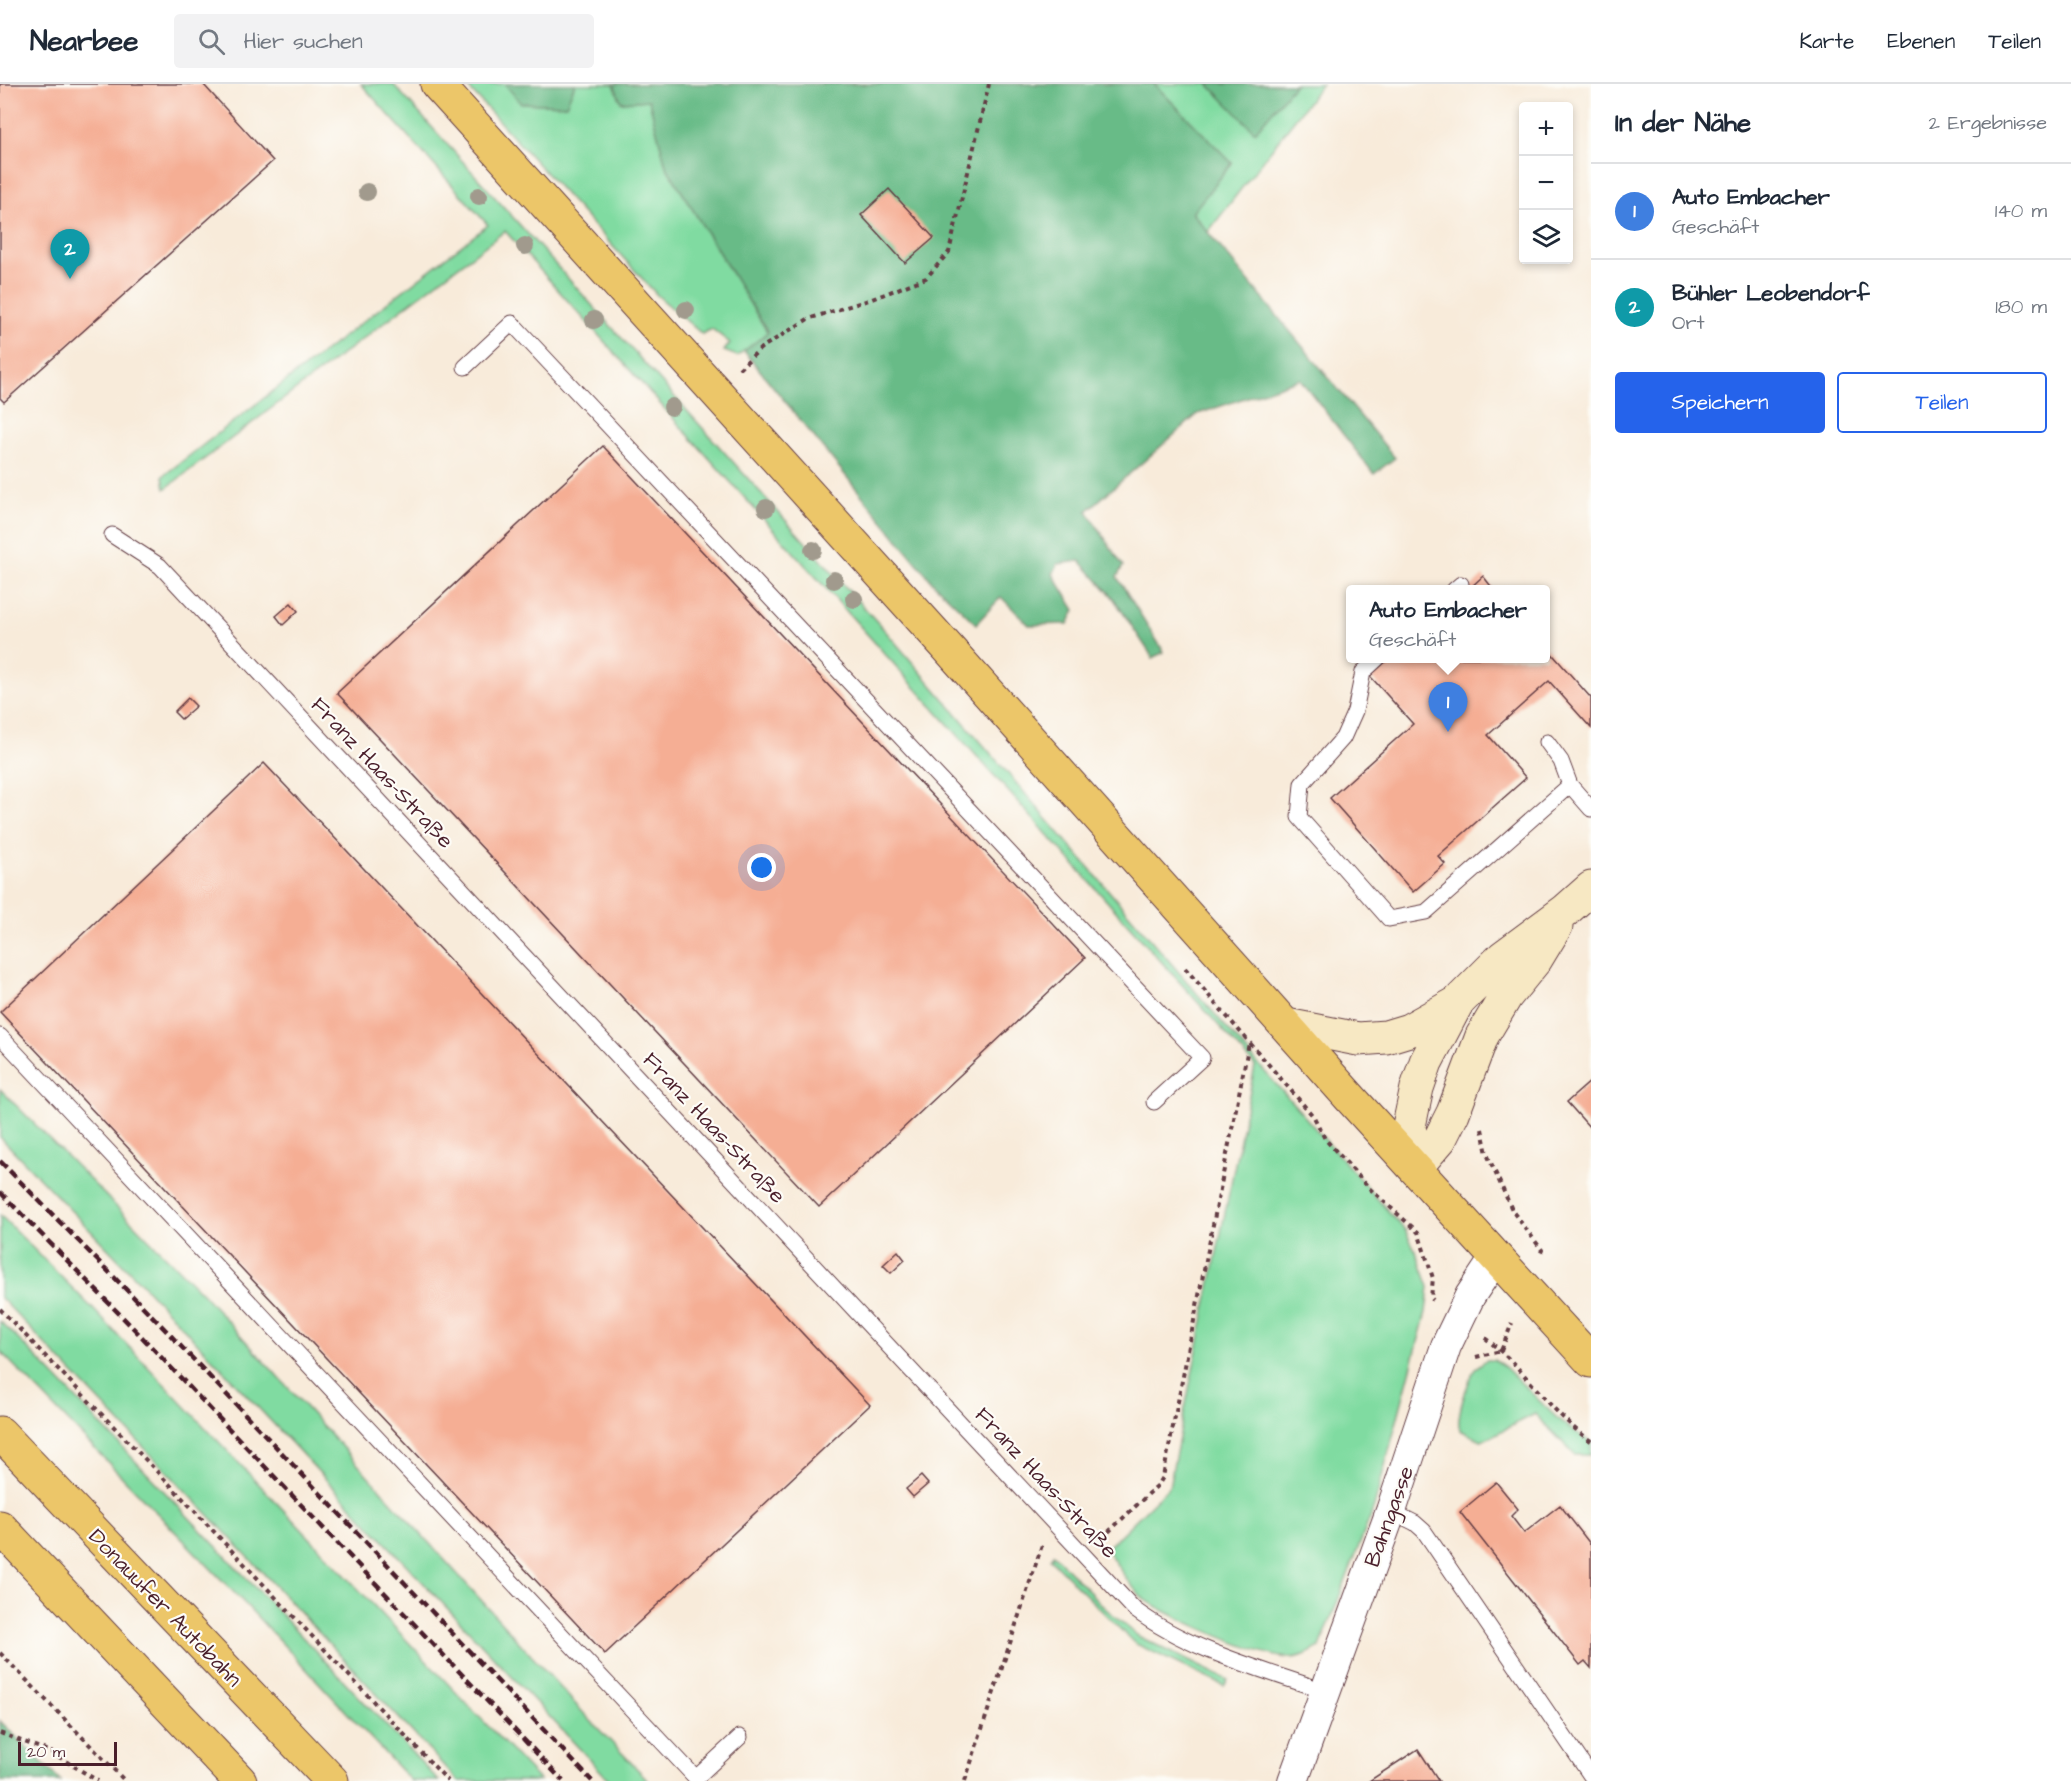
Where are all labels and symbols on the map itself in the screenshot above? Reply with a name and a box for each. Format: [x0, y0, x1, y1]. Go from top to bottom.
pin: 2 [50, 230, 90, 279]
pin: 1 [1428, 682, 1468, 732]
street label: Franz Haas-Straße [303, 690, 460, 856]
your location [747, 853, 776, 882]
street label: Franz Haas-Straße [635, 1045, 792, 1211]
street label: Franz Haas-Straße [967, 1400, 1124, 1566]
street label: Bahngasse [1357, 1462, 1423, 1572]
street label: Donauufer Autobahn [81, 1522, 249, 1694]
scale bar [18, 1739, 117, 1766]

